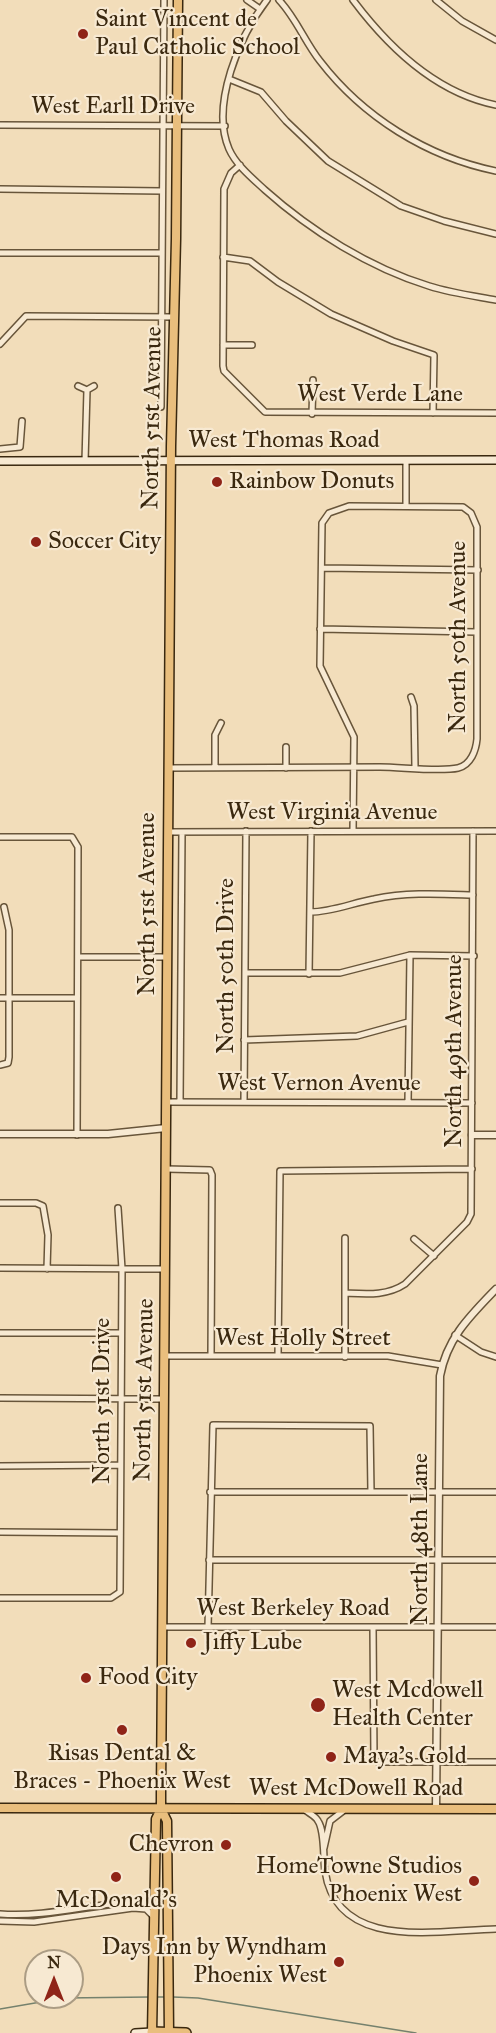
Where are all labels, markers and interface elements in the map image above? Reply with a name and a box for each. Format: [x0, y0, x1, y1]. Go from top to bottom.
place label: Saint Vincent de Paul Catholic School [95, 6, 300, 62]
marker: Saint Vincent de Paul Catholic School [76, 27, 90, 41]
street label: West Earll Drive [31, 93, 195, 121]
street label: North 51st Avenue [137, 326, 169, 510]
street label: West Verde Lane [297, 381, 463, 409]
street label: West Thomas Road [188, 427, 380, 455]
place label: Rainbow Donuts [229, 468, 394, 496]
marker: Rainbow Donuts [210, 475, 224, 489]
place label: Soccer City [48, 528, 161, 556]
marker: Soccer City [29, 535, 43, 549]
street label: North 50th Avenue [445, 541, 473, 733]
street label: West Virginia Avenue [226, 799, 438, 827]
street label: North 51st Avenue [134, 812, 162, 996]
street label: North 50th Drive [213, 878, 241, 1054]
street label: North 49th Avenue [441, 954, 469, 1148]
street label: West Vernon Avenue [217, 1070, 421, 1098]
street label: North 51st Avenue [129, 1298, 161, 1482]
street label: North 51st Drive [89, 1318, 117, 1484]
street label: West Holly Street [215, 1325, 391, 1353]
street label: North 48th Lane [407, 1453, 435, 1625]
street label: West Berkeley Road [196, 1595, 390, 1623]
place label: Jiffy Lube [203, 1629, 302, 1657]
marker: Jiffy Lube [184, 1636, 198, 1650]
place label: Food City [98, 1664, 198, 1692]
marker: Food City [79, 1671, 93, 1685]
place label: West Mcdowell Health Center [332, 1677, 484, 1733]
marker: West Mcdowell Health Center [309, 1696, 327, 1714]
marker: Risas Dental & Braces - Phoenix West [115, 1723, 129, 1737]
place label: Risas Dental & Braces - Phoenix West [13, 1740, 231, 1796]
place label: Maya's Gold [343, 1743, 467, 1771]
marker: Maya's Gold [324, 1750, 338, 1764]
street label: West McDowell Road [249, 1775, 463, 1803]
place label: Chevron [129, 1831, 214, 1859]
marker: Chevron [219, 1838, 233, 1852]
place label: HomeTowne Studios Phoenix West [256, 1853, 462, 1909]
marker: McDonald's [109, 1870, 123, 1884]
marker: HomeTowne Studios Phoenix West [467, 1874, 481, 1888]
place label: McDonald's [55, 1887, 177, 1915]
place label: Days Inn by Wyndham Phoenix West [101, 1934, 327, 1990]
north arrow [24, 1949, 84, 2009]
text: N [47, 1953, 61, 1972]
marker: Days Inn by Wyndham Phoenix West [332, 1955, 346, 1969]

